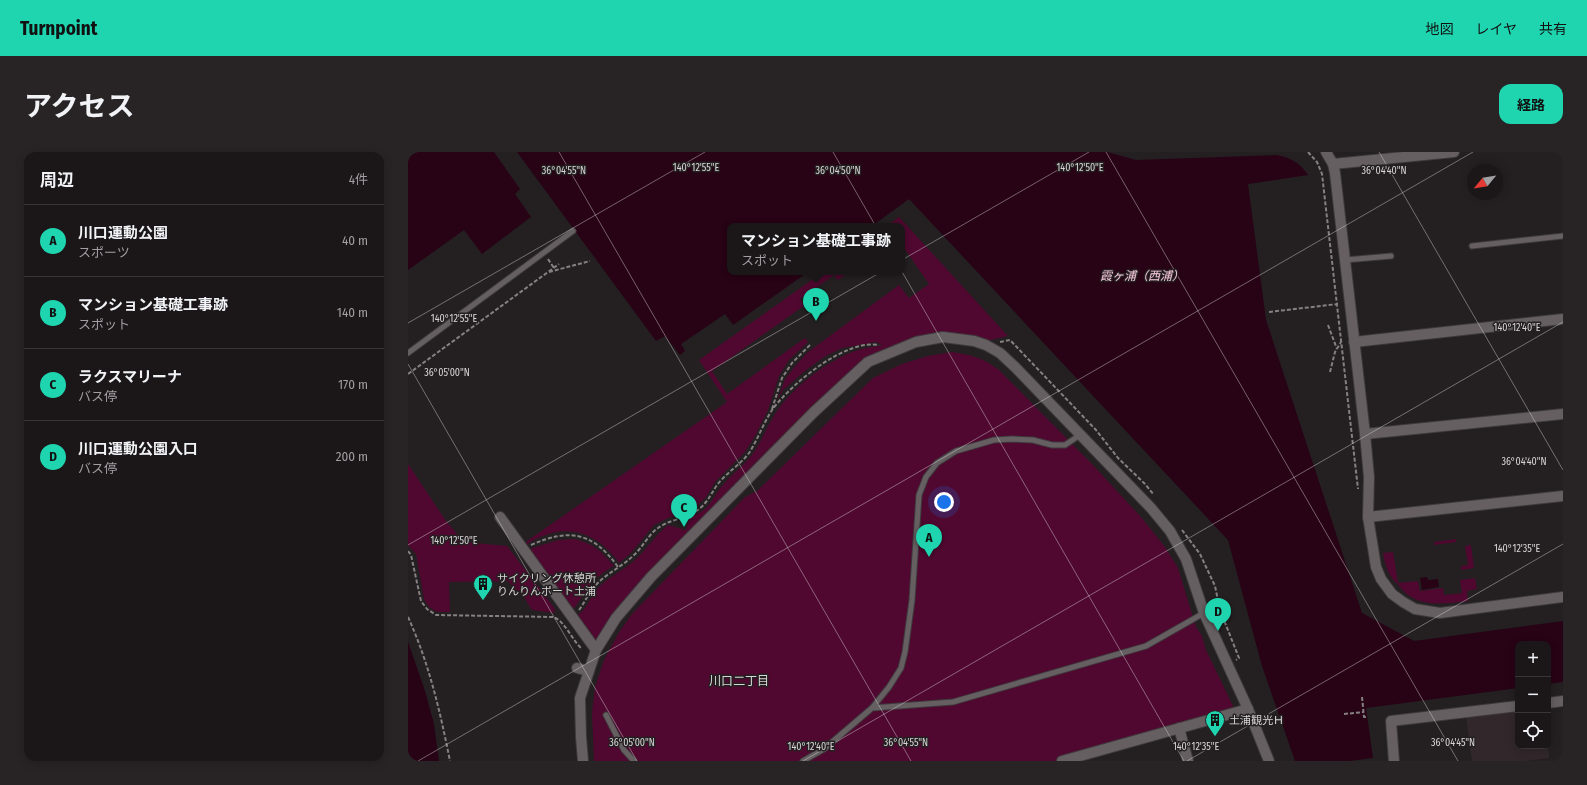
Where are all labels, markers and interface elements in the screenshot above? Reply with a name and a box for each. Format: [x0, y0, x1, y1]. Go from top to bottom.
text: Turnpoint [20, 17, 97, 40]
text: 地図 [1425, 21, 1453, 38]
text: レイヤ [1475, 21, 1517, 38]
text: 共有 [1539, 21, 1567, 38]
button: 経路 [1499, 84, 1563, 124]
text: アクセス [24, 90, 135, 123]
text: 140°12'55"E [673, 162, 719, 174]
text: 140°12'50"E [1056, 162, 1104, 174]
north arrow [1467, 164, 1503, 200]
text: 36°04'55"N [542, 165, 586, 177]
text: 36°04'50"N [815, 165, 861, 177]
text: 36°04'40"N [1361, 165, 1407, 177]
text: 周辺 [40, 170, 74, 191]
text: 4件 [349, 172, 368, 187]
popup [727, 223, 905, 275]
text: 川口運動公園 [78, 224, 168, 242]
text: マンション基礎工事跡 [741, 232, 891, 250]
text: A [49, 233, 57, 248]
text: 40 m [342, 233, 368, 248]
text: スポーツ [78, 245, 130, 260]
text: スポット [741, 253, 793, 268]
water label: 霞ヶ浦（西浦） [1100, 269, 1184, 283]
pin: B [803, 288, 829, 321]
text: マンション基礎工事跡 [78, 296, 228, 314]
text: B [49, 305, 57, 320]
text: 140 m [337, 305, 368, 320]
text: 140°12'55"E [431, 313, 477, 325]
text: スポット [78, 317, 130, 332]
text: 140°12'40"E [1494, 322, 1541, 334]
text: 36°05'00"N [424, 367, 470, 379]
text: ラクスマリーナ [78, 368, 182, 386]
text: C [50, 377, 56, 392]
text: 170 m [338, 377, 368, 392]
text: バス停 [78, 389, 117, 404]
text: 川口運動公園入口 [78, 440, 198, 458]
text: D [49, 449, 57, 464]
text: 200 m [336, 449, 368, 464]
text: 36°04'40"N [1501, 456, 1547, 468]
text: バス停 [78, 461, 117, 476]
your location [934, 492, 954, 512]
pin: C [671, 494, 697, 527]
pin: A [916, 524, 942, 557]
text: 140°12'50"E [430, 535, 478, 547]
text: 140°12'35"E [1494, 543, 1540, 555]
place label: サイクリング休憩所 りんりんポート土浦 [497, 572, 597, 598]
building icon: サイクリング休憩所 りんりんポート土浦 [472, 573, 494, 601]
pin: D [1205, 598, 1231, 631]
map controls [1515, 641, 1551, 749]
button: + [1515, 641, 1551, 677]
district label: 川口二丁目 [709, 674, 769, 688]
button: − [1515, 677, 1551, 713]
building icon: 土浦観光Ｈ [1204, 709, 1226, 737]
button: locate [1515, 713, 1551, 749]
place label: 土浦観光Ｈ [1229, 714, 1284, 727]
text: 36°05'00"N [609, 737, 655, 749]
text: 36°04'55"N [884, 737, 928, 749]
text: 36°04'45"N [1431, 737, 1475, 749]
text: 140°12'40"E [788, 741, 835, 753]
text: 140°12'35"E [1173, 741, 1219, 753]

